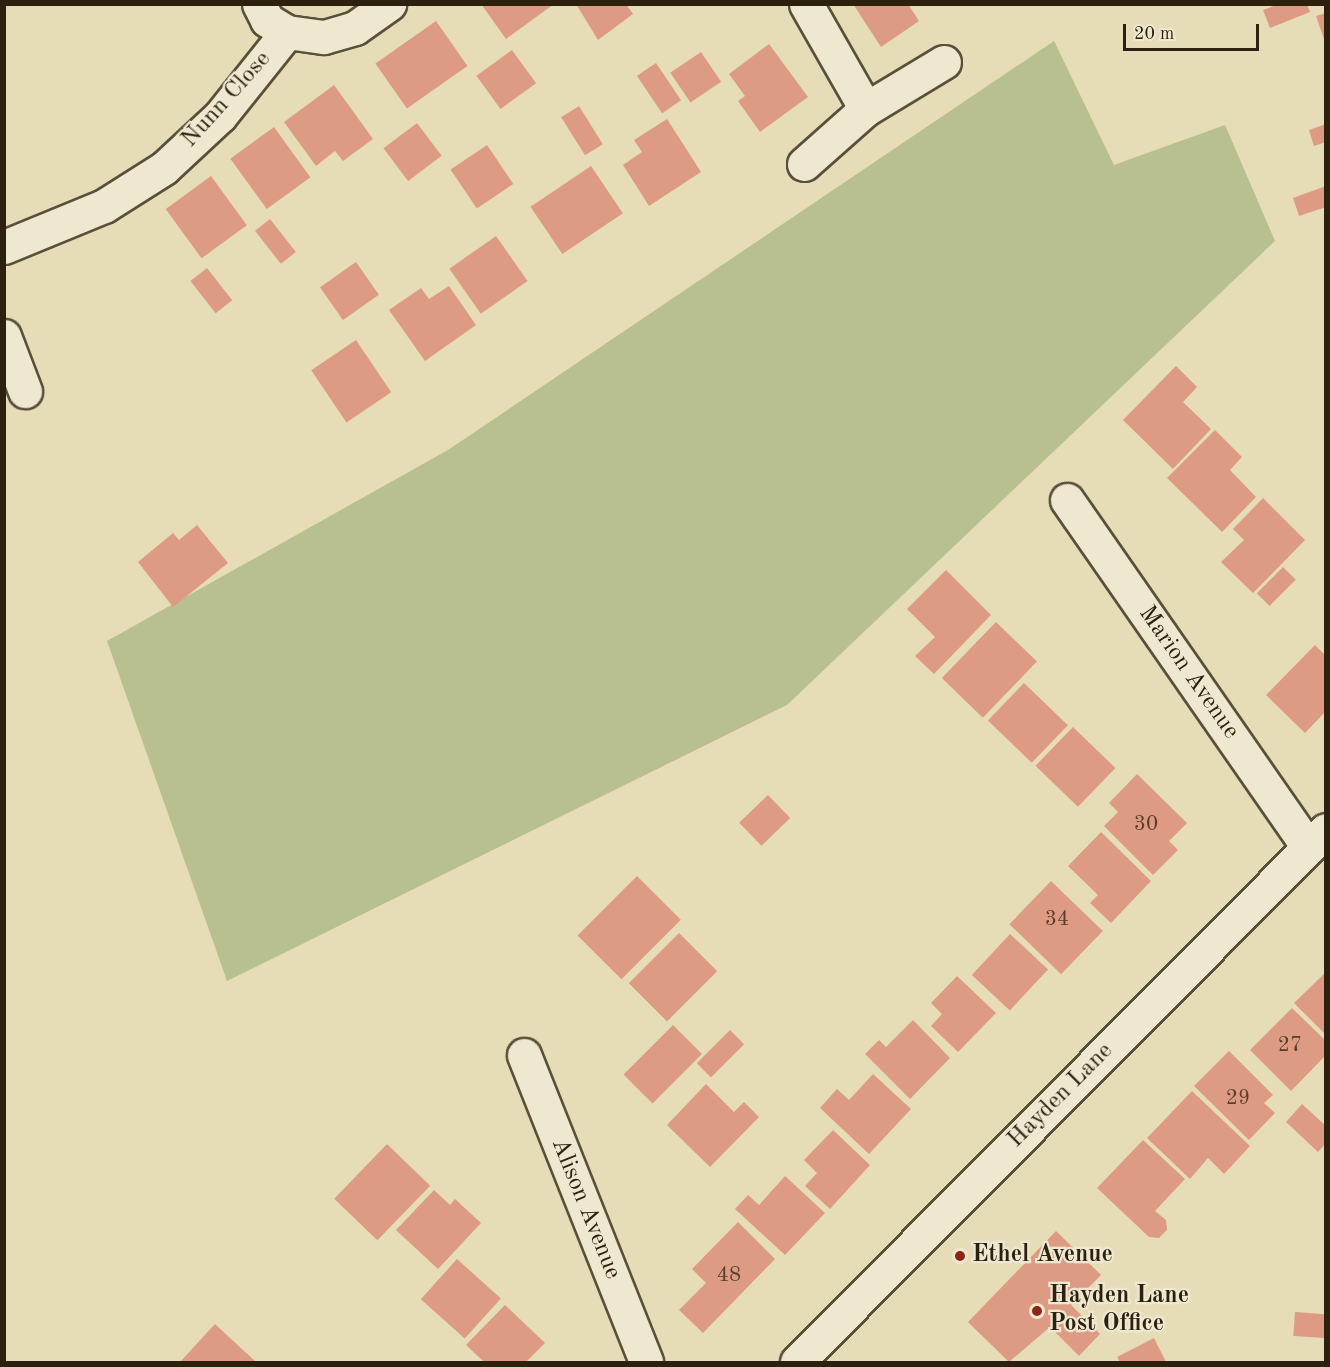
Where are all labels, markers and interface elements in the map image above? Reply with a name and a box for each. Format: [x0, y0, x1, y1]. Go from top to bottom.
scale bar [1126, 12, 1262, 50]
text: 20 m [1134, 25, 1174, 43]
street label: Nunn Close [176, 46, 278, 154]
street label: Marion Avenue [1131, 601, 1245, 745]
house number: 30 [1134, 812, 1158, 838]
house number: 34 [1045, 907, 1069, 933]
house number: 27 [1278, 1033, 1302, 1059]
street label: Hayden Lane [1002, 1037, 1120, 1155]
house number: 29 [1226, 1086, 1250, 1112]
street label: Alison Avenue [544, 1134, 626, 1284]
place label: Ethel Avenue [972, 1242, 1113, 1270]
marker: Ethel Avenue [953, 1249, 967, 1263]
house number: 48 [717, 1263, 741, 1289]
place label: Hayden Lane Post Office [1049, 1283, 1189, 1339]
marker: Hayden Lane Post Office [1030, 1304, 1044, 1318]

